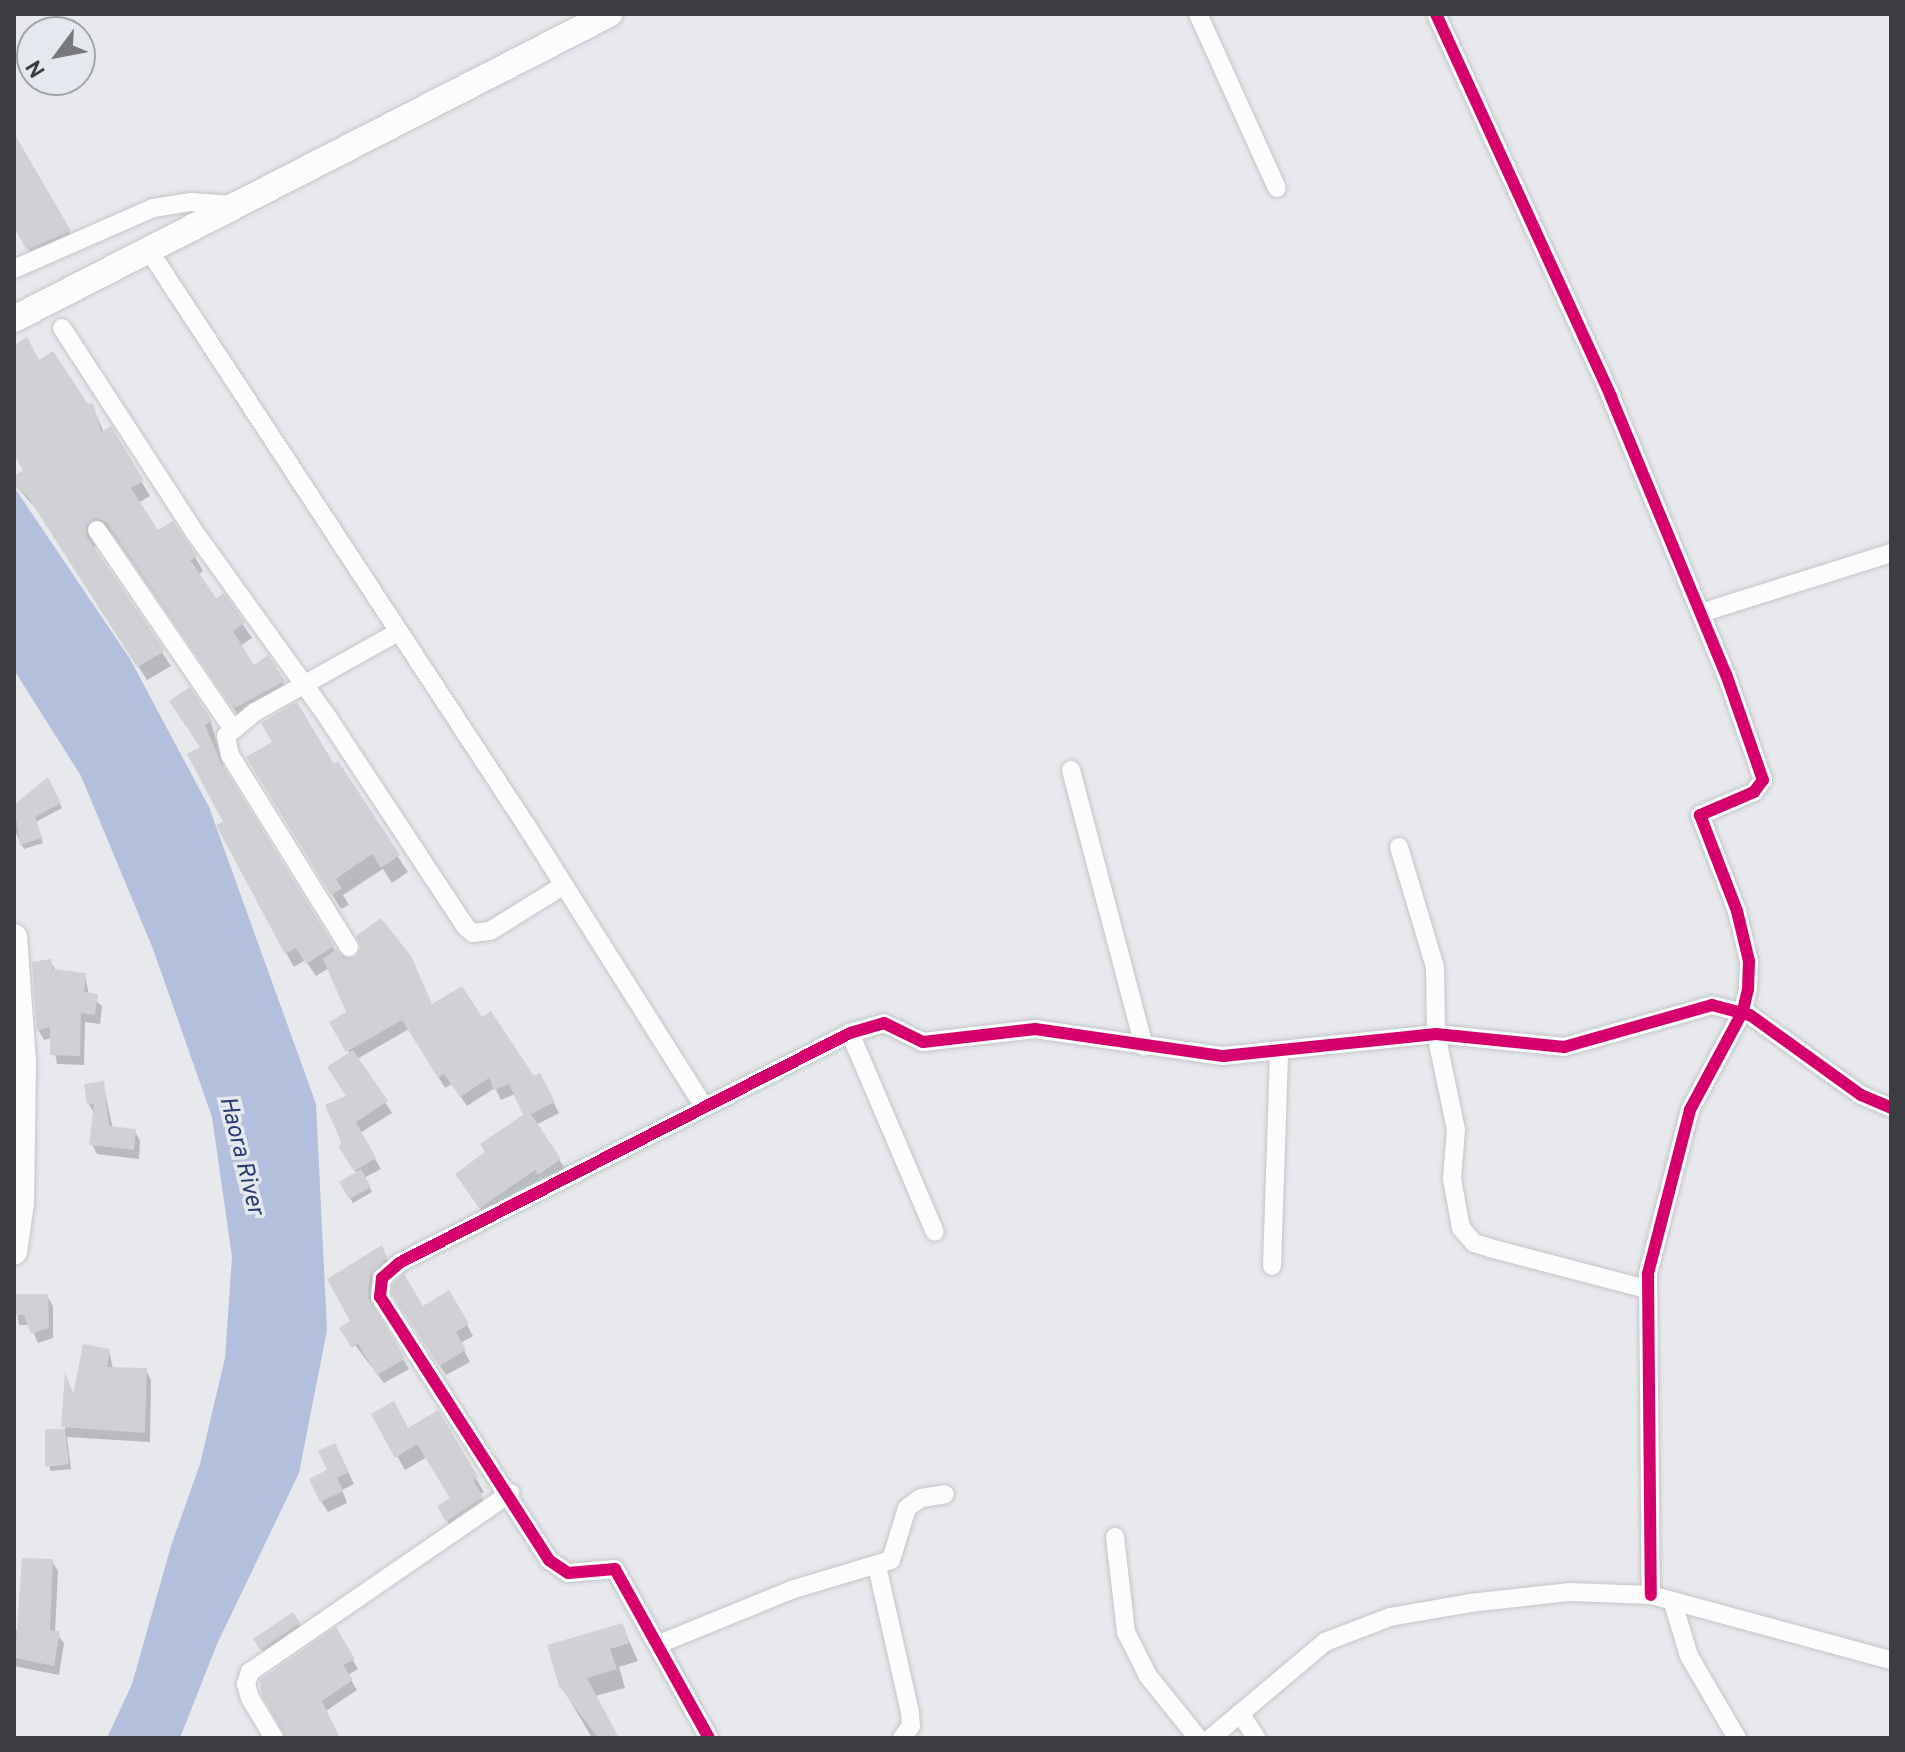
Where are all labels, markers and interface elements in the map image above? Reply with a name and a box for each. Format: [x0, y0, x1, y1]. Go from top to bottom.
north arrow [16, 16, 96, 96]
text: N [21, 54, 53, 82]
water label: Haora River [211, 1094, 269, 1218]

